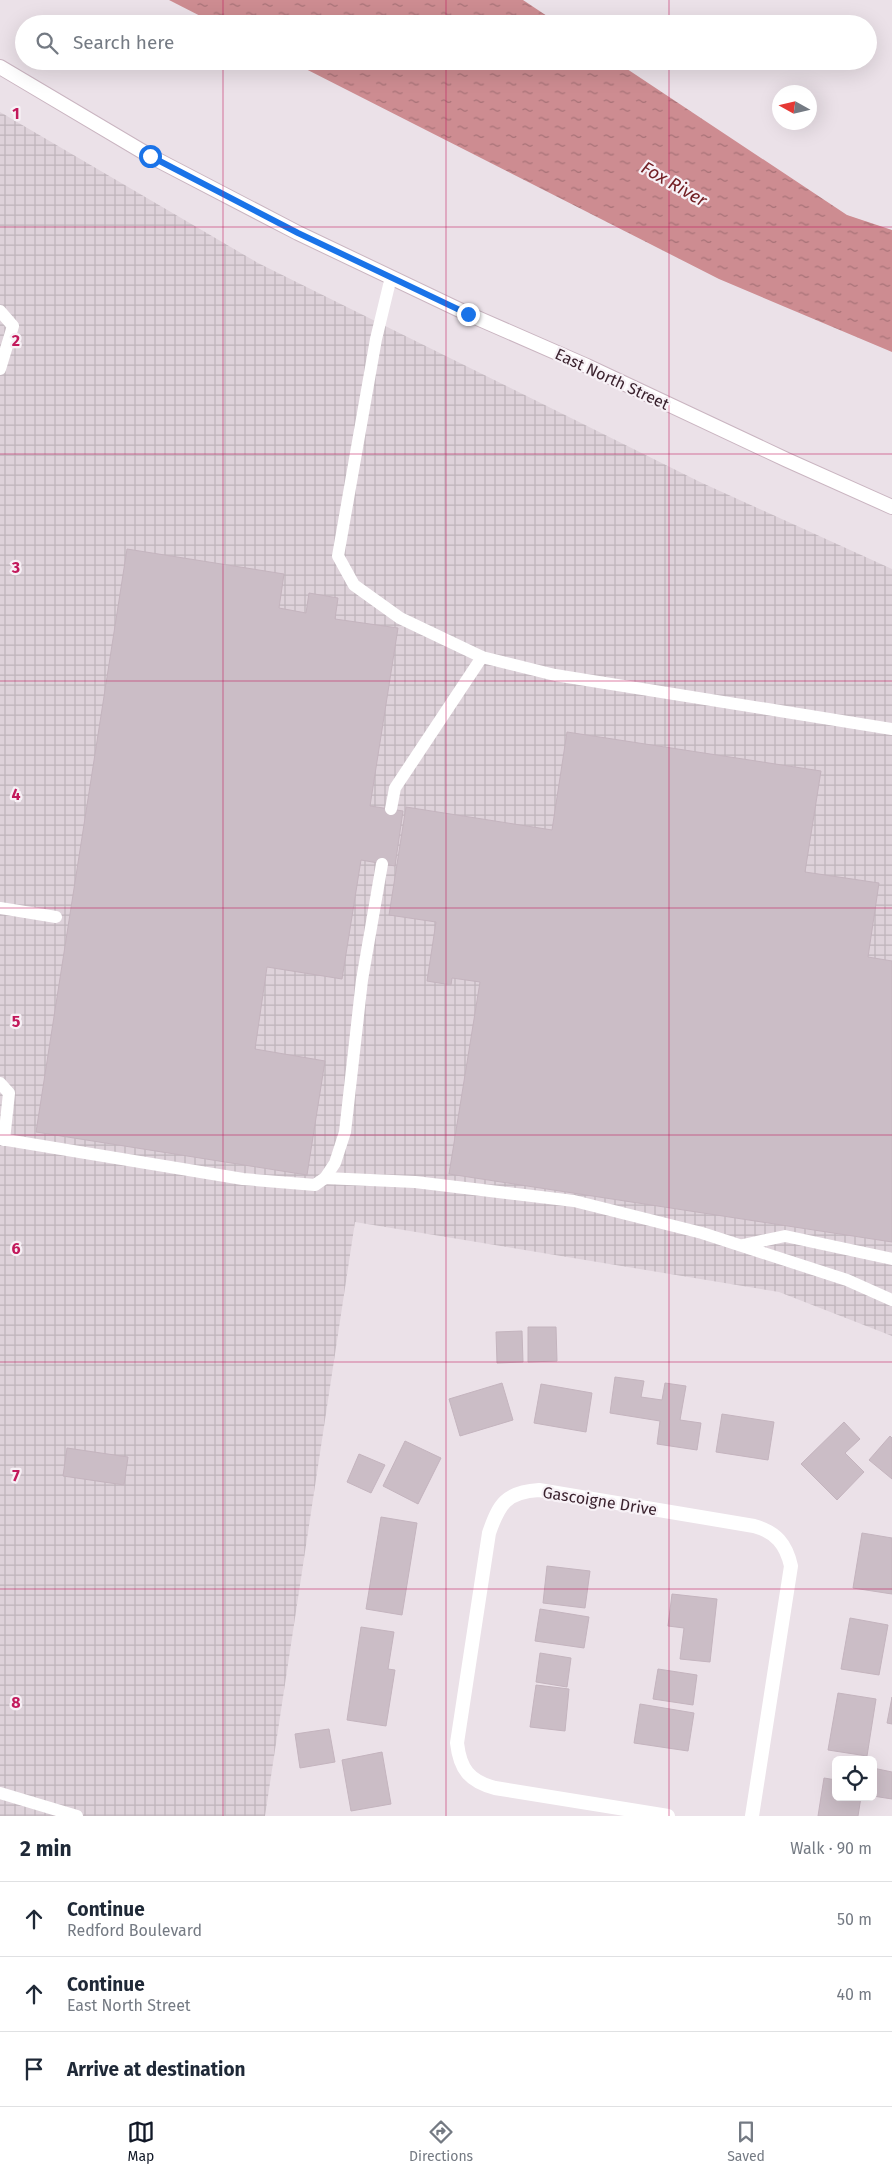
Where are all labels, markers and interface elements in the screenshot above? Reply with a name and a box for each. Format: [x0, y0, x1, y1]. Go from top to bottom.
search box [15, 15, 877, 70]
icon: search [33, 29, 61, 57]
text: Search here [73, 31, 174, 54]
north arrow [772, 85, 817, 130]
text: 1 [12, 104, 20, 123]
route start [139, 145, 162, 168]
water label: Fox River [637, 156, 712, 212]
route end [457, 303, 480, 326]
text: 2 [12, 331, 20, 350]
street label: East North Street [552, 344, 672, 414]
text: 3 [11, 558, 20, 577]
text: 4 [11, 785, 21, 804]
text: 5 [12, 1012, 21, 1031]
text: 6 [11, 1239, 21, 1258]
text: 7 [12, 1466, 20, 1485]
street label: Gascoigne Drive [541, 1483, 659, 1519]
text: 8 [11, 1693, 21, 1712]
map controls [832, 1756, 877, 1801]
button: locate [832, 1756, 877, 1801]
text: 2 min [20, 1836, 72, 1862]
text: Walk · 90 m [790, 1839, 872, 1858]
text: Continue [67, 1898, 145, 1921]
icon: ahead [20, 1905, 48, 1933]
text: 50 m [837, 1910, 872, 1929]
text: Redford Boulevard [67, 1921, 202, 1940]
text: Continue [67, 1973, 145, 1996]
icon: ahead [20, 1980, 48, 2008]
text: 40 m [837, 1985, 872, 2004]
text: East North Street [67, 1996, 191, 2015]
icon: arrive [20, 2055, 48, 2083]
text: Arrive at destination [67, 2058, 246, 2081]
tab: Map [127, 2118, 155, 2165]
tab: Directions [409, 2118, 473, 2165]
tab: Saved [727, 2118, 765, 2165]

